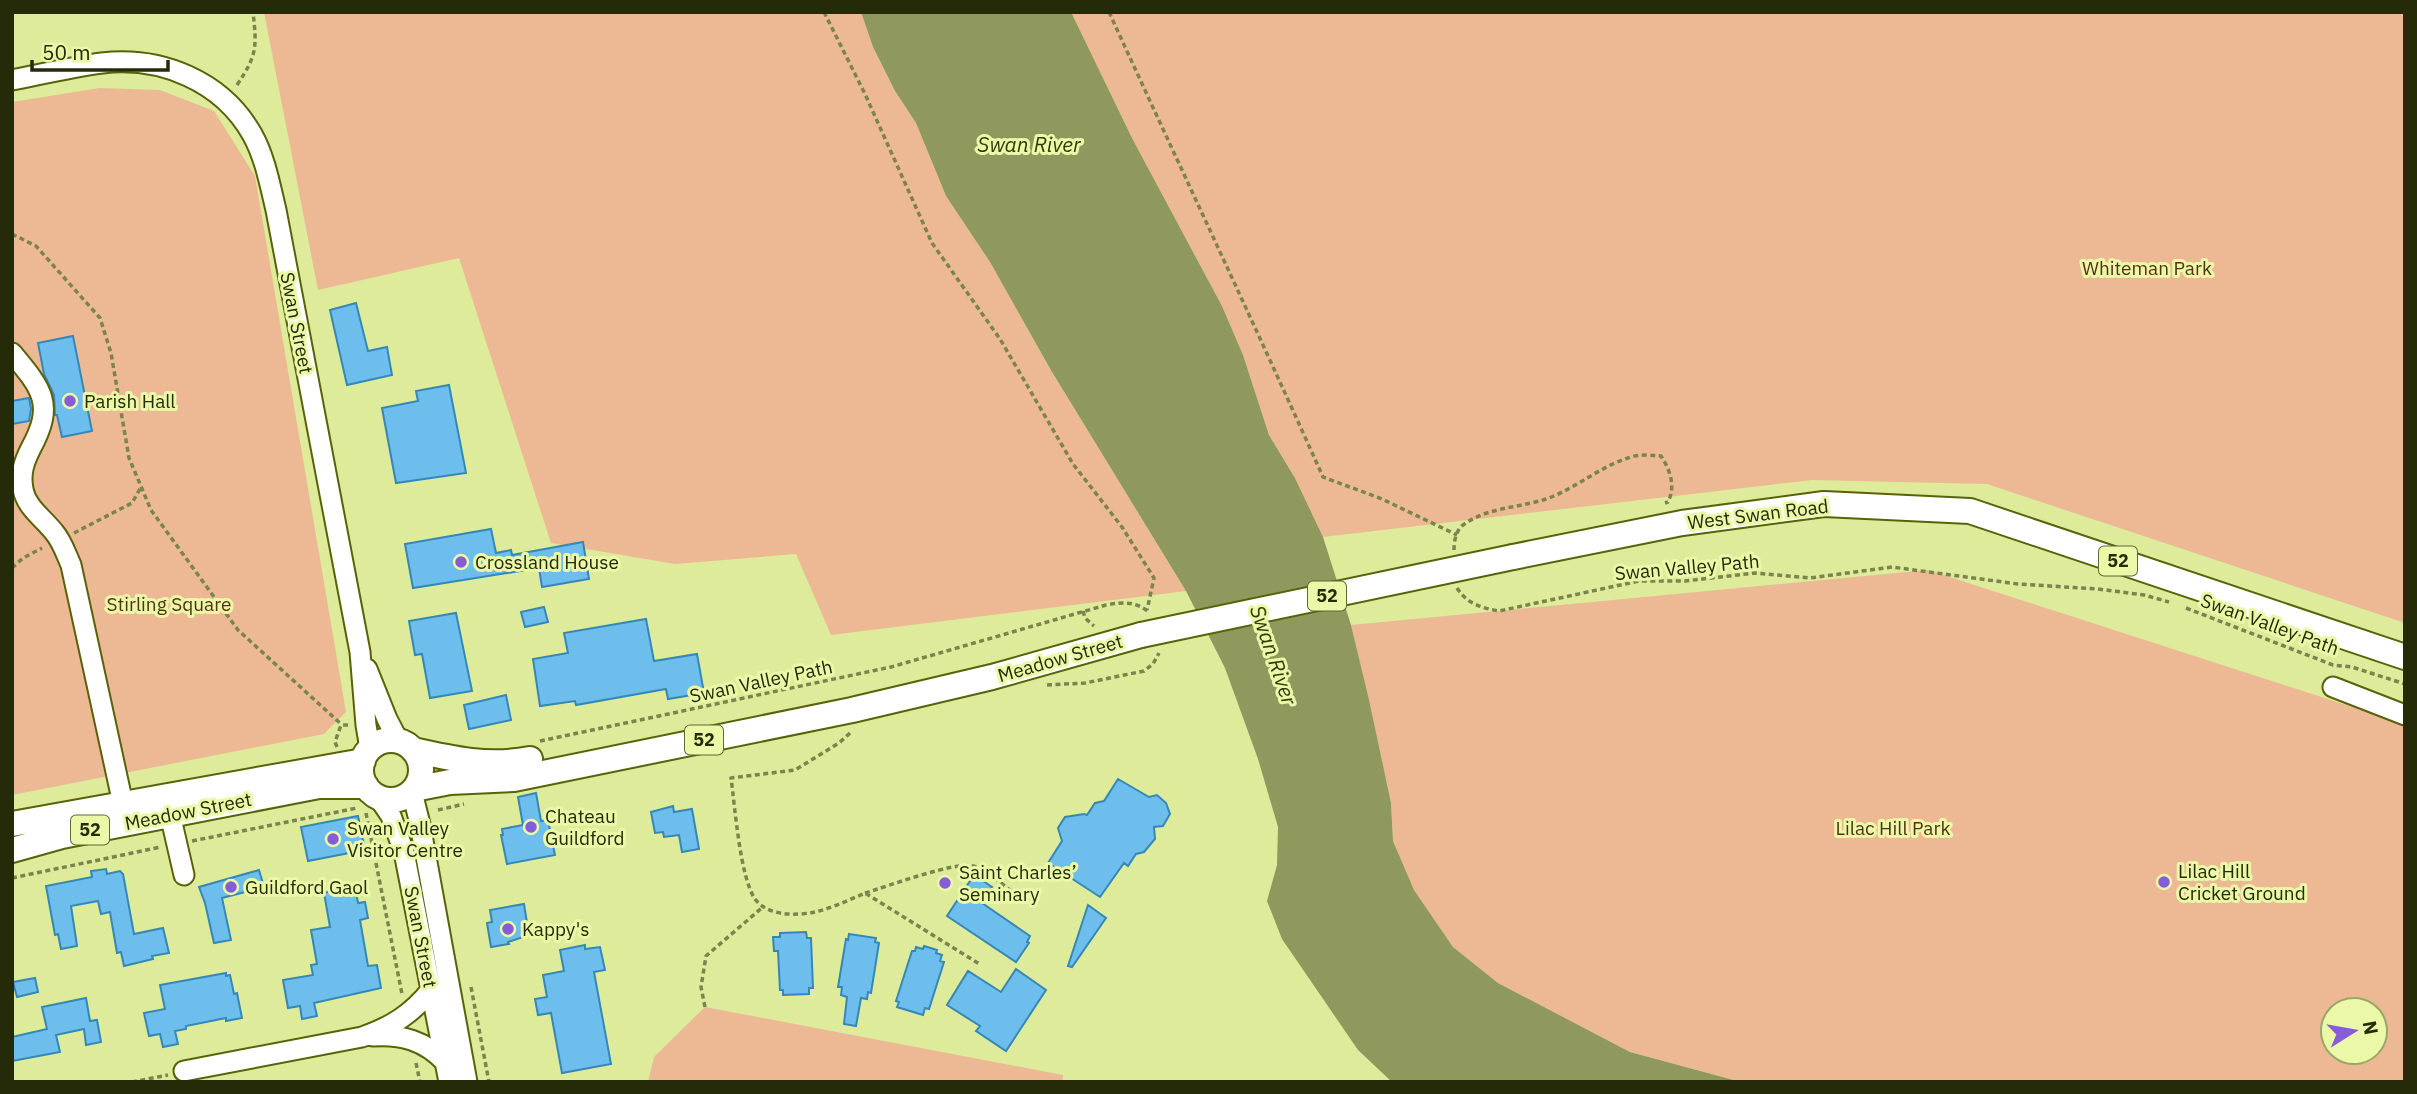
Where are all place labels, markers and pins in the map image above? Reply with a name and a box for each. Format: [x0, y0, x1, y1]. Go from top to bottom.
place label: Parish Hall [84, 389, 176, 413]
marker: Parish Hall [62, 393, 78, 409]
place label: Crossland House [475, 550, 619, 574]
marker: Crossland House [453, 554, 469, 570]
place label: Chateau Guildford [545, 804, 625, 850]
place label: Swan Valley Visitor Centre [347, 816, 463, 862]
marker: Chateau Guildford [523, 819, 539, 835]
marker: Swan Valley Visitor Centre [325, 831, 341, 847]
place label: Lilac Hill Cricket Ground [2178, 859, 2306, 905]
place label: Saint Charles’ Seminary [959, 860, 1077, 906]
marker: Lilac Hill Cricket Ground [2156, 874, 2172, 890]
place label: Guildford Gaol [245, 875, 368, 899]
marker: Saint Charles’ Seminary [937, 875, 953, 891]
marker: Guildford Gaol [223, 879, 239, 895]
place label: Kappy's [522, 917, 590, 941]
marker: Kappy's [500, 921, 516, 937]

